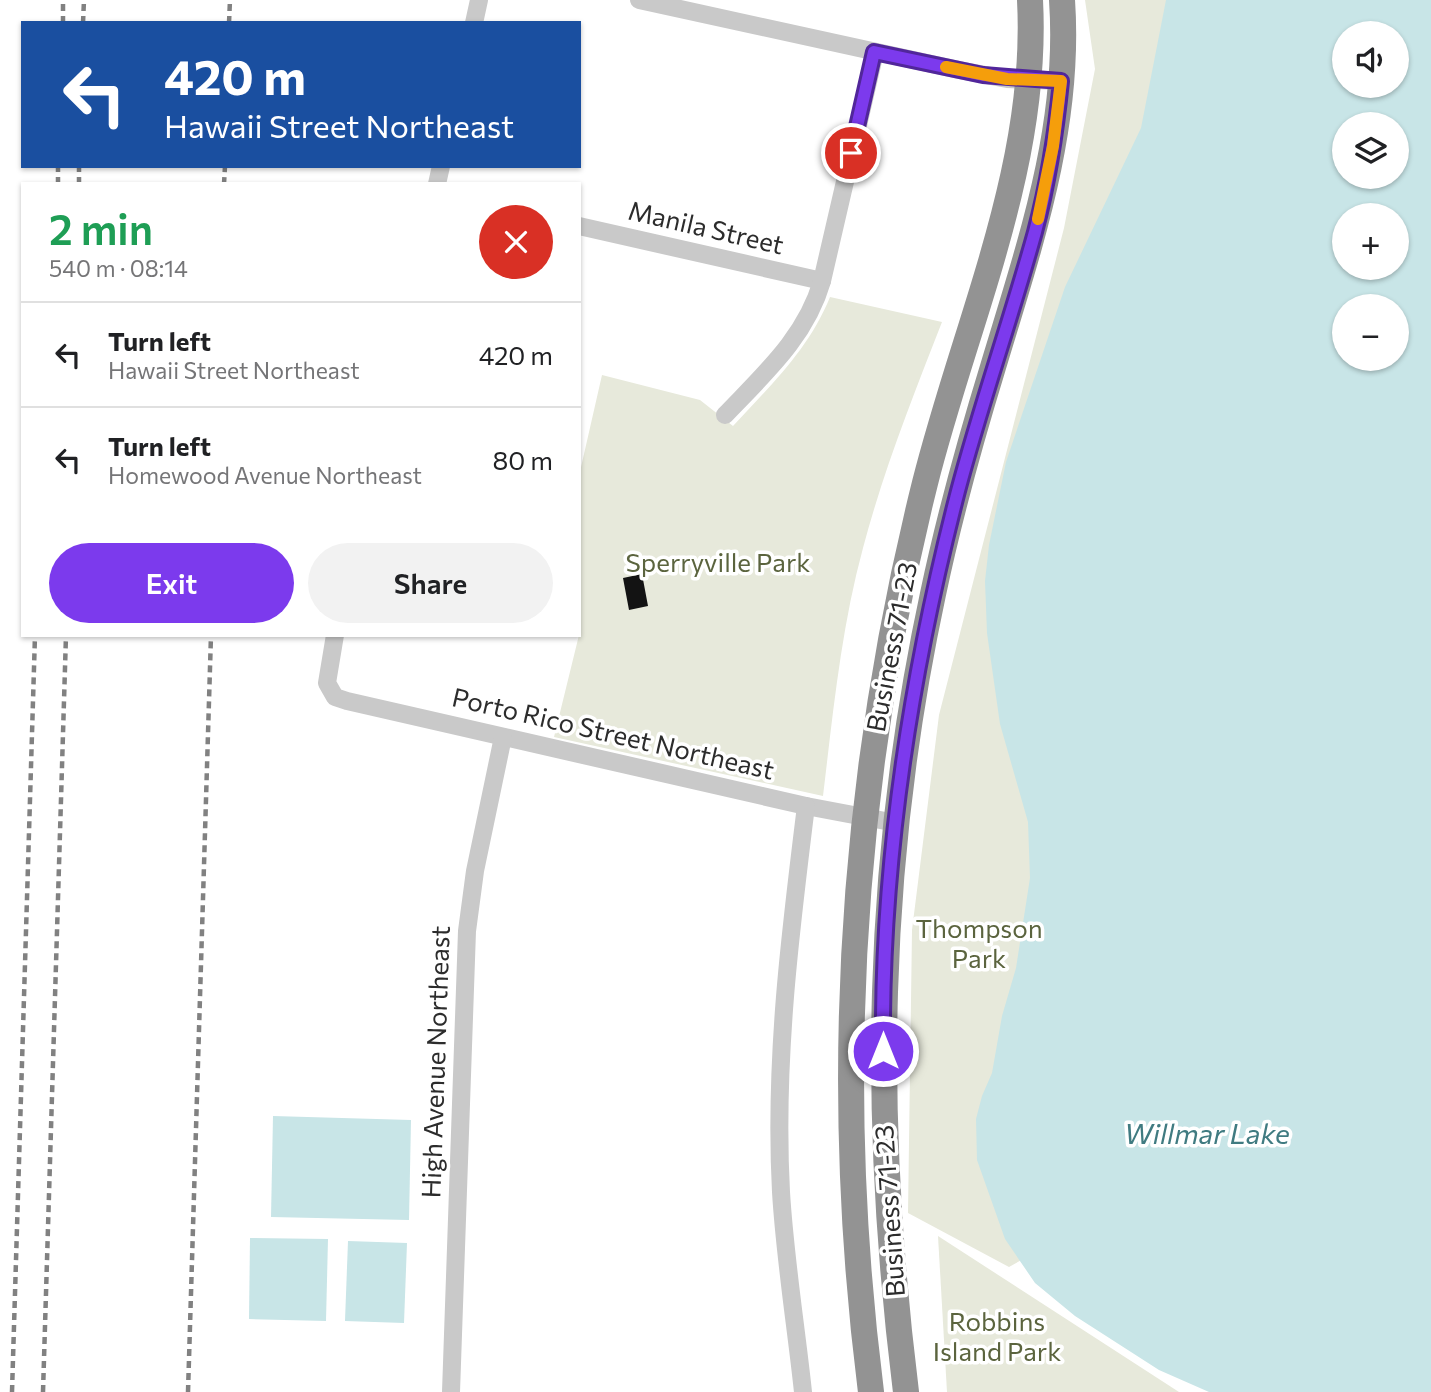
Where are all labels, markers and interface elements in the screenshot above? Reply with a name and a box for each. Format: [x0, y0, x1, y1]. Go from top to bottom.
map controls [1332, 21, 1409, 371]
button: sound [1332, 21, 1409, 98]
text: 420 m [164, 45, 306, 105]
icon: left [49, 49, 140, 140]
text: Hawaii Street Northeast [164, 105, 514, 145]
button: layers [1332, 112, 1409, 189]
pin [821, 123, 881, 183]
icon: arrive [832, 134, 870, 172]
street label: Manila Street [626, 194, 787, 259]
text: 2 min [49, 202, 153, 254]
button: + [1332, 203, 1409, 280]
button: close [479, 205, 553, 279]
text: 540 m · 08:14 [49, 254, 188, 282]
button: − [1332, 294, 1409, 371]
text: Turn left [108, 325, 211, 356]
icon: left [49, 336, 87, 374]
text: 420 m [479, 339, 553, 370]
text: Hawaii Street Northeast [108, 356, 360, 384]
text: Turn left [108, 430, 211, 461]
icon: left [49, 441, 87, 479]
text: 80 m [493, 444, 553, 475]
text: Homewood Avenue Northeast [108, 461, 422, 489]
button: Exit [49, 543, 294, 623]
button: Share [308, 543, 553, 623]
park label: Sperryville Park [626, 546, 810, 577]
street label: Business 71-23 [859, 559, 922, 734]
street label: Porto Rico Street Northeast [449, 680, 777, 785]
park label: Thompson Park [915, 912, 1043, 973]
street label: High Avenue Northeast [414, 925, 455, 1199]
position arrow [846, 1014, 920, 1088]
water label: Willmar Lake [1124, 1116, 1290, 1150]
street label: Business 71-23 [867, 1124, 910, 1298]
park label: Robbins Island Park [933, 1305, 1061, 1366]

